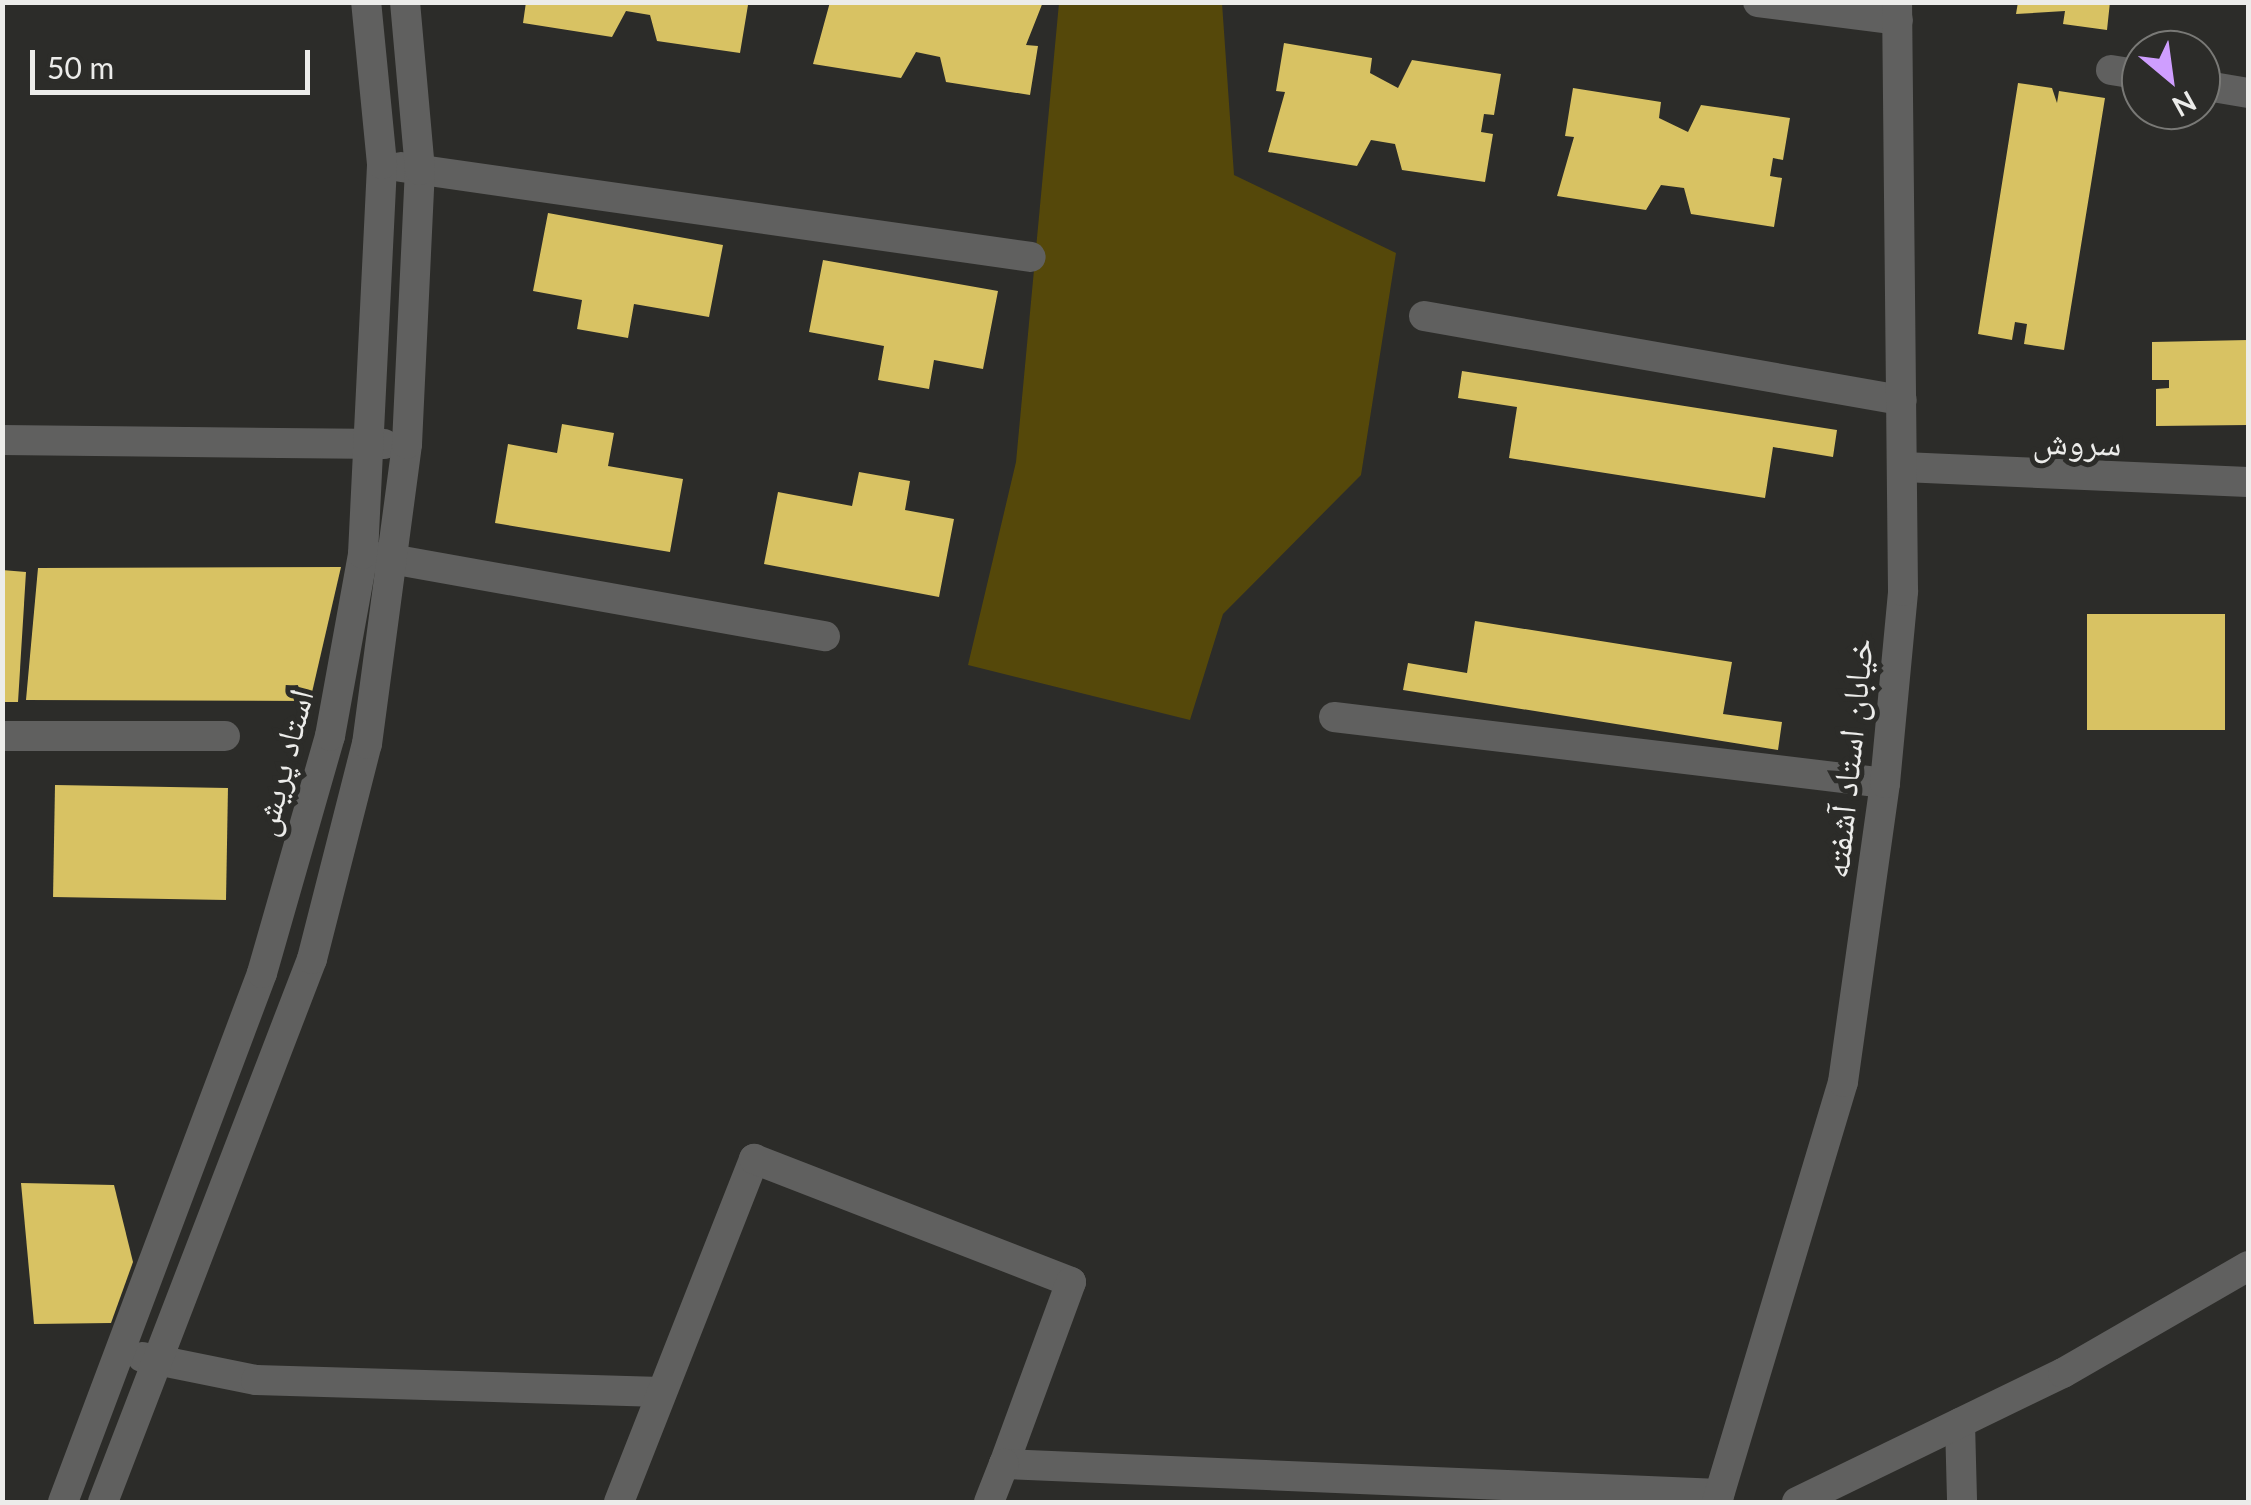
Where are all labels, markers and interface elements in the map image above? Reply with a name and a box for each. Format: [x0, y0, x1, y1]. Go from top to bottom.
scale bar [35, 30, 315, 92]
north arrow [2121, 30, 2221, 130]
text: 50 m [47, 49, 114, 85]
text: N [2167, 84, 2202, 125]
street label: سروش [2032, 419, 2122, 463]
street label: خیابان استاد آشفته [1814, 636, 1880, 880]
street label: استاد پریش [241, 684, 321, 840]

